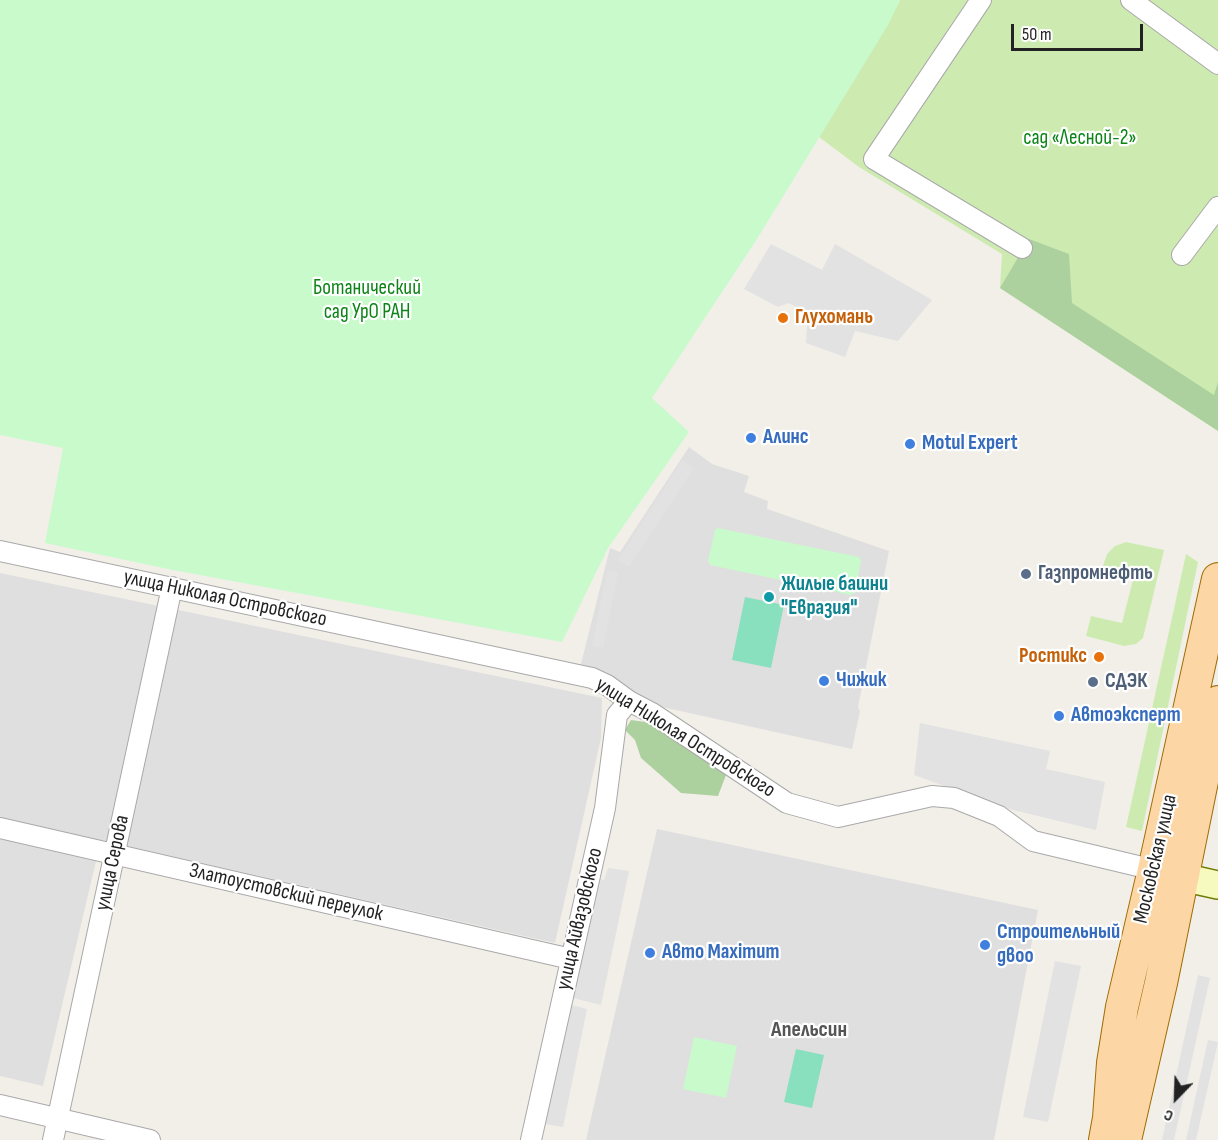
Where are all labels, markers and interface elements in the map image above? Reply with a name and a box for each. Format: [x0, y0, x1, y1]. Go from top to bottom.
scale bar [1014, 12, 1146, 50]
text: 50 m [1022, 24, 1052, 45]
park label: сад «Лесной-2» [1023, 126, 1137, 152]
park label: Ботанический сад УрО РАН [313, 276, 421, 326]
place label: Глухомань [795, 305, 873, 331]
marker: Глухомань [776, 311, 790, 325]
place label: Алинс [763, 425, 809, 451]
marker: Алинс [744, 431, 758, 445]
place label: Motul Expert [922, 431, 1018, 457]
marker: Motul Expert [903, 437, 917, 451]
place label: Газпромнефть [1038, 561, 1153, 587]
street label: улица Николая Островского [121, 565, 329, 633]
marker: Газпромнефть [1019, 567, 1033, 581]
place label: Жилые башни "Евразия" [781, 572, 888, 622]
marker: Жилые башни "Евразия" [762, 590, 776, 604]
place label: Ростикс [1019, 644, 1087, 670]
marker: Ростикс [1092, 650, 1106, 664]
place label: Чижик [836, 668, 887, 694]
place label: СДЭК [1105, 669, 1147, 695]
street label: улица Николая Островского [591, 672, 779, 804]
marker: Чижик [817, 674, 831, 688]
marker: СДЭК [1086, 675, 1100, 689]
place label: Автоэксперт [1071, 703, 1181, 729]
marker: Автоэксперт [1052, 709, 1066, 723]
street label: Московская улица [1129, 792, 1183, 926]
street label: улица Серова [91, 813, 135, 913]
street label: улица Айвазовского [551, 845, 609, 993]
street label: Златоустовский переулок [187, 858, 385, 928]
place label: Строительный двоо [997, 920, 1120, 970]
marker: Строительный двоо [978, 938, 992, 952]
place label: Авто Maximum [662, 940, 779, 966]
marker: Авто Maximum [643, 946, 657, 960]
district label: Апельсин [771, 1017, 847, 1043]
north arrow [1146, 1068, 1206, 1128]
text: С [1161, 1105, 1176, 1125]

